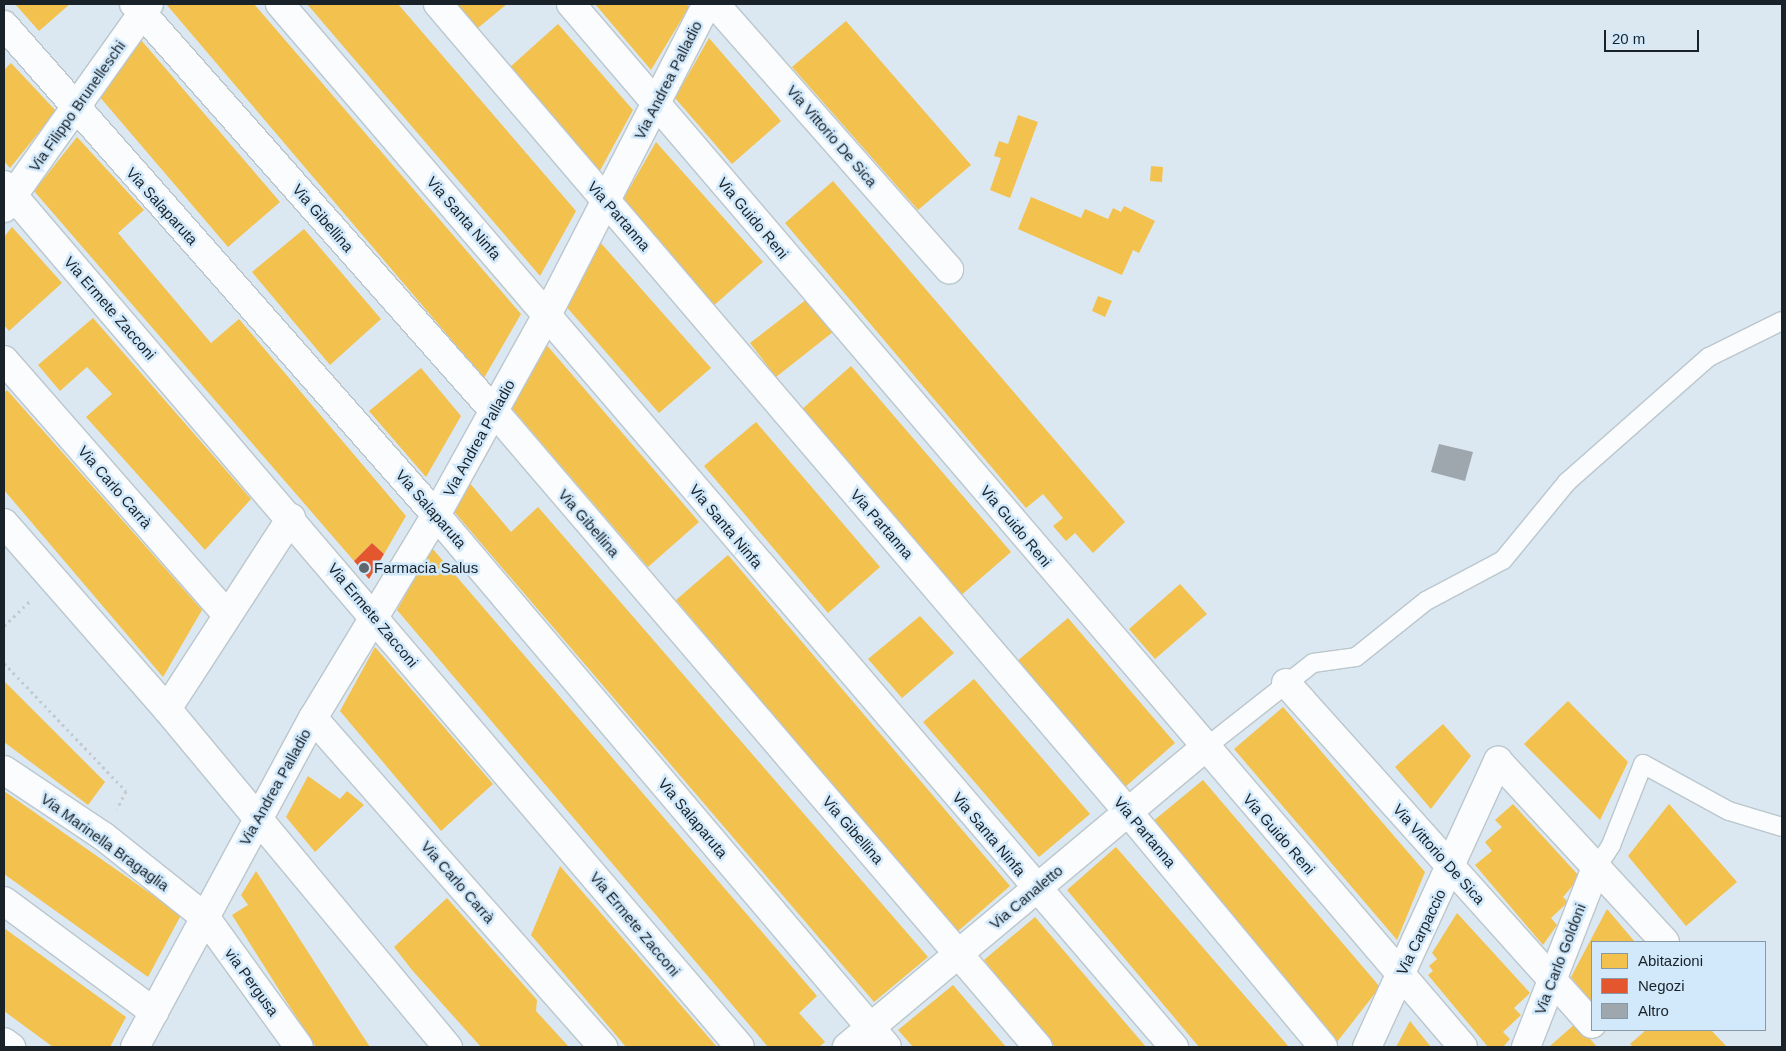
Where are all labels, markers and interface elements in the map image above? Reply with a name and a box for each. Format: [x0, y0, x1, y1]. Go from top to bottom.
street label: Via Andrea Palladio [630, 17, 706, 143]
scale bar [1606, 20, 1701, 52]
text: 20 m [1612, 30, 1645, 47]
street label: Via Filippo Brunelleschi [25, 37, 129, 175]
street label: Via Vittorio De Sica [783, 82, 881, 190]
street label: Via Salaparuta [122, 164, 202, 248]
street label: Via Santa Ninfa [423, 173, 505, 263]
street label: Via Guido Reni [714, 174, 792, 262]
street label: Via Partanna [584, 177, 654, 255]
street label: Via Gibellina [289, 180, 357, 256]
street label: Via Ermete Zacconi [60, 253, 160, 363]
street label: Via Andrea Palladio [439, 376, 519, 500]
street label: Via Carlo Carrà [74, 442, 156, 532]
street label: Via Salaparuta [392, 466, 470, 552]
street label: Via Santa Ninfa [686, 480, 766, 572]
street label: Via Guido Reni [977, 482, 1055, 570]
street label: Via Gibellina [555, 485, 623, 561]
street label: Via Partanna [847, 485, 917, 563]
street label: Via Ermete Zacconi [324, 559, 422, 671]
place label: Farmacia Salus [374, 559, 478, 577]
marker: Farmacia Salus [358, 562, 370, 574]
street label: Via Andrea Palladio [235, 725, 315, 849]
street label: Via Salaparuta [655, 775, 731, 861]
street label: Via Santa Ninfa [949, 788, 1029, 880]
street label: Via Marinella Bragaglia [37, 789, 173, 895]
street label: Via Guido Reni [1239, 790, 1319, 878]
street label: Via Gibellina [819, 792, 887, 868]
street label: Via Partanna [1110, 793, 1180, 871]
street label: Via Vittorio De Sica [1389, 800, 1489, 908]
street label: Via Carlo Carrà [417, 837, 499, 927]
street label: Via Canaletto [986, 861, 1066, 933]
street label: Via Ermete Zacconi [586, 868, 684, 980]
street label: Via Carpaccio [1393, 886, 1449, 978]
street label: Via Carlo Goldoni [1531, 901, 1589, 1017]
legend [1591, 941, 1766, 1031]
street label: via Pergusa [221, 945, 283, 1019]
text: Abitazioni [1638, 952, 1703, 969]
text: Negozi [1638, 977, 1685, 994]
text: Altro [1638, 1002, 1669, 1019]

